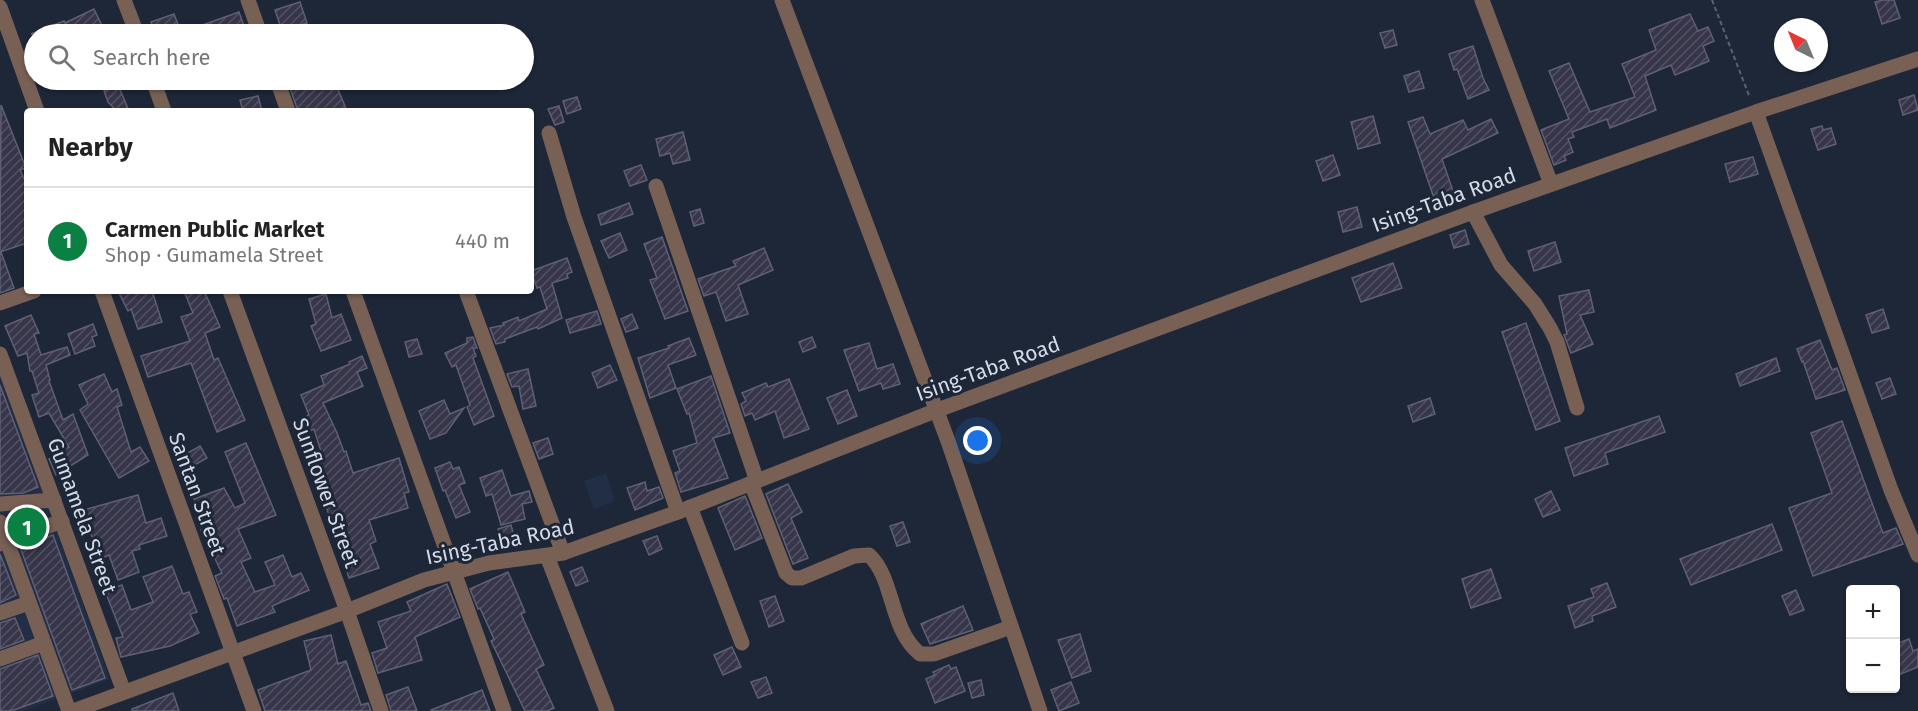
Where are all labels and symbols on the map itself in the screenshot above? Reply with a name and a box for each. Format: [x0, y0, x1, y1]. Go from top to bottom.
north arrow [1774, 18, 1828, 72]
street label: Ising-Taba Road [1368, 162, 1520, 238]
street label: Ising-Taba Road [912, 331, 1064, 407]
street label: Sunflower Street [287, 414, 365, 572]
your location [963, 426, 992, 455]
street label: Santan Street [163, 429, 231, 559]
street label: Gumamela Street [42, 434, 122, 598]
pin: 1 [8, 504, 46, 550]
street label: Ising-Taba Road [423, 514, 577, 570]

